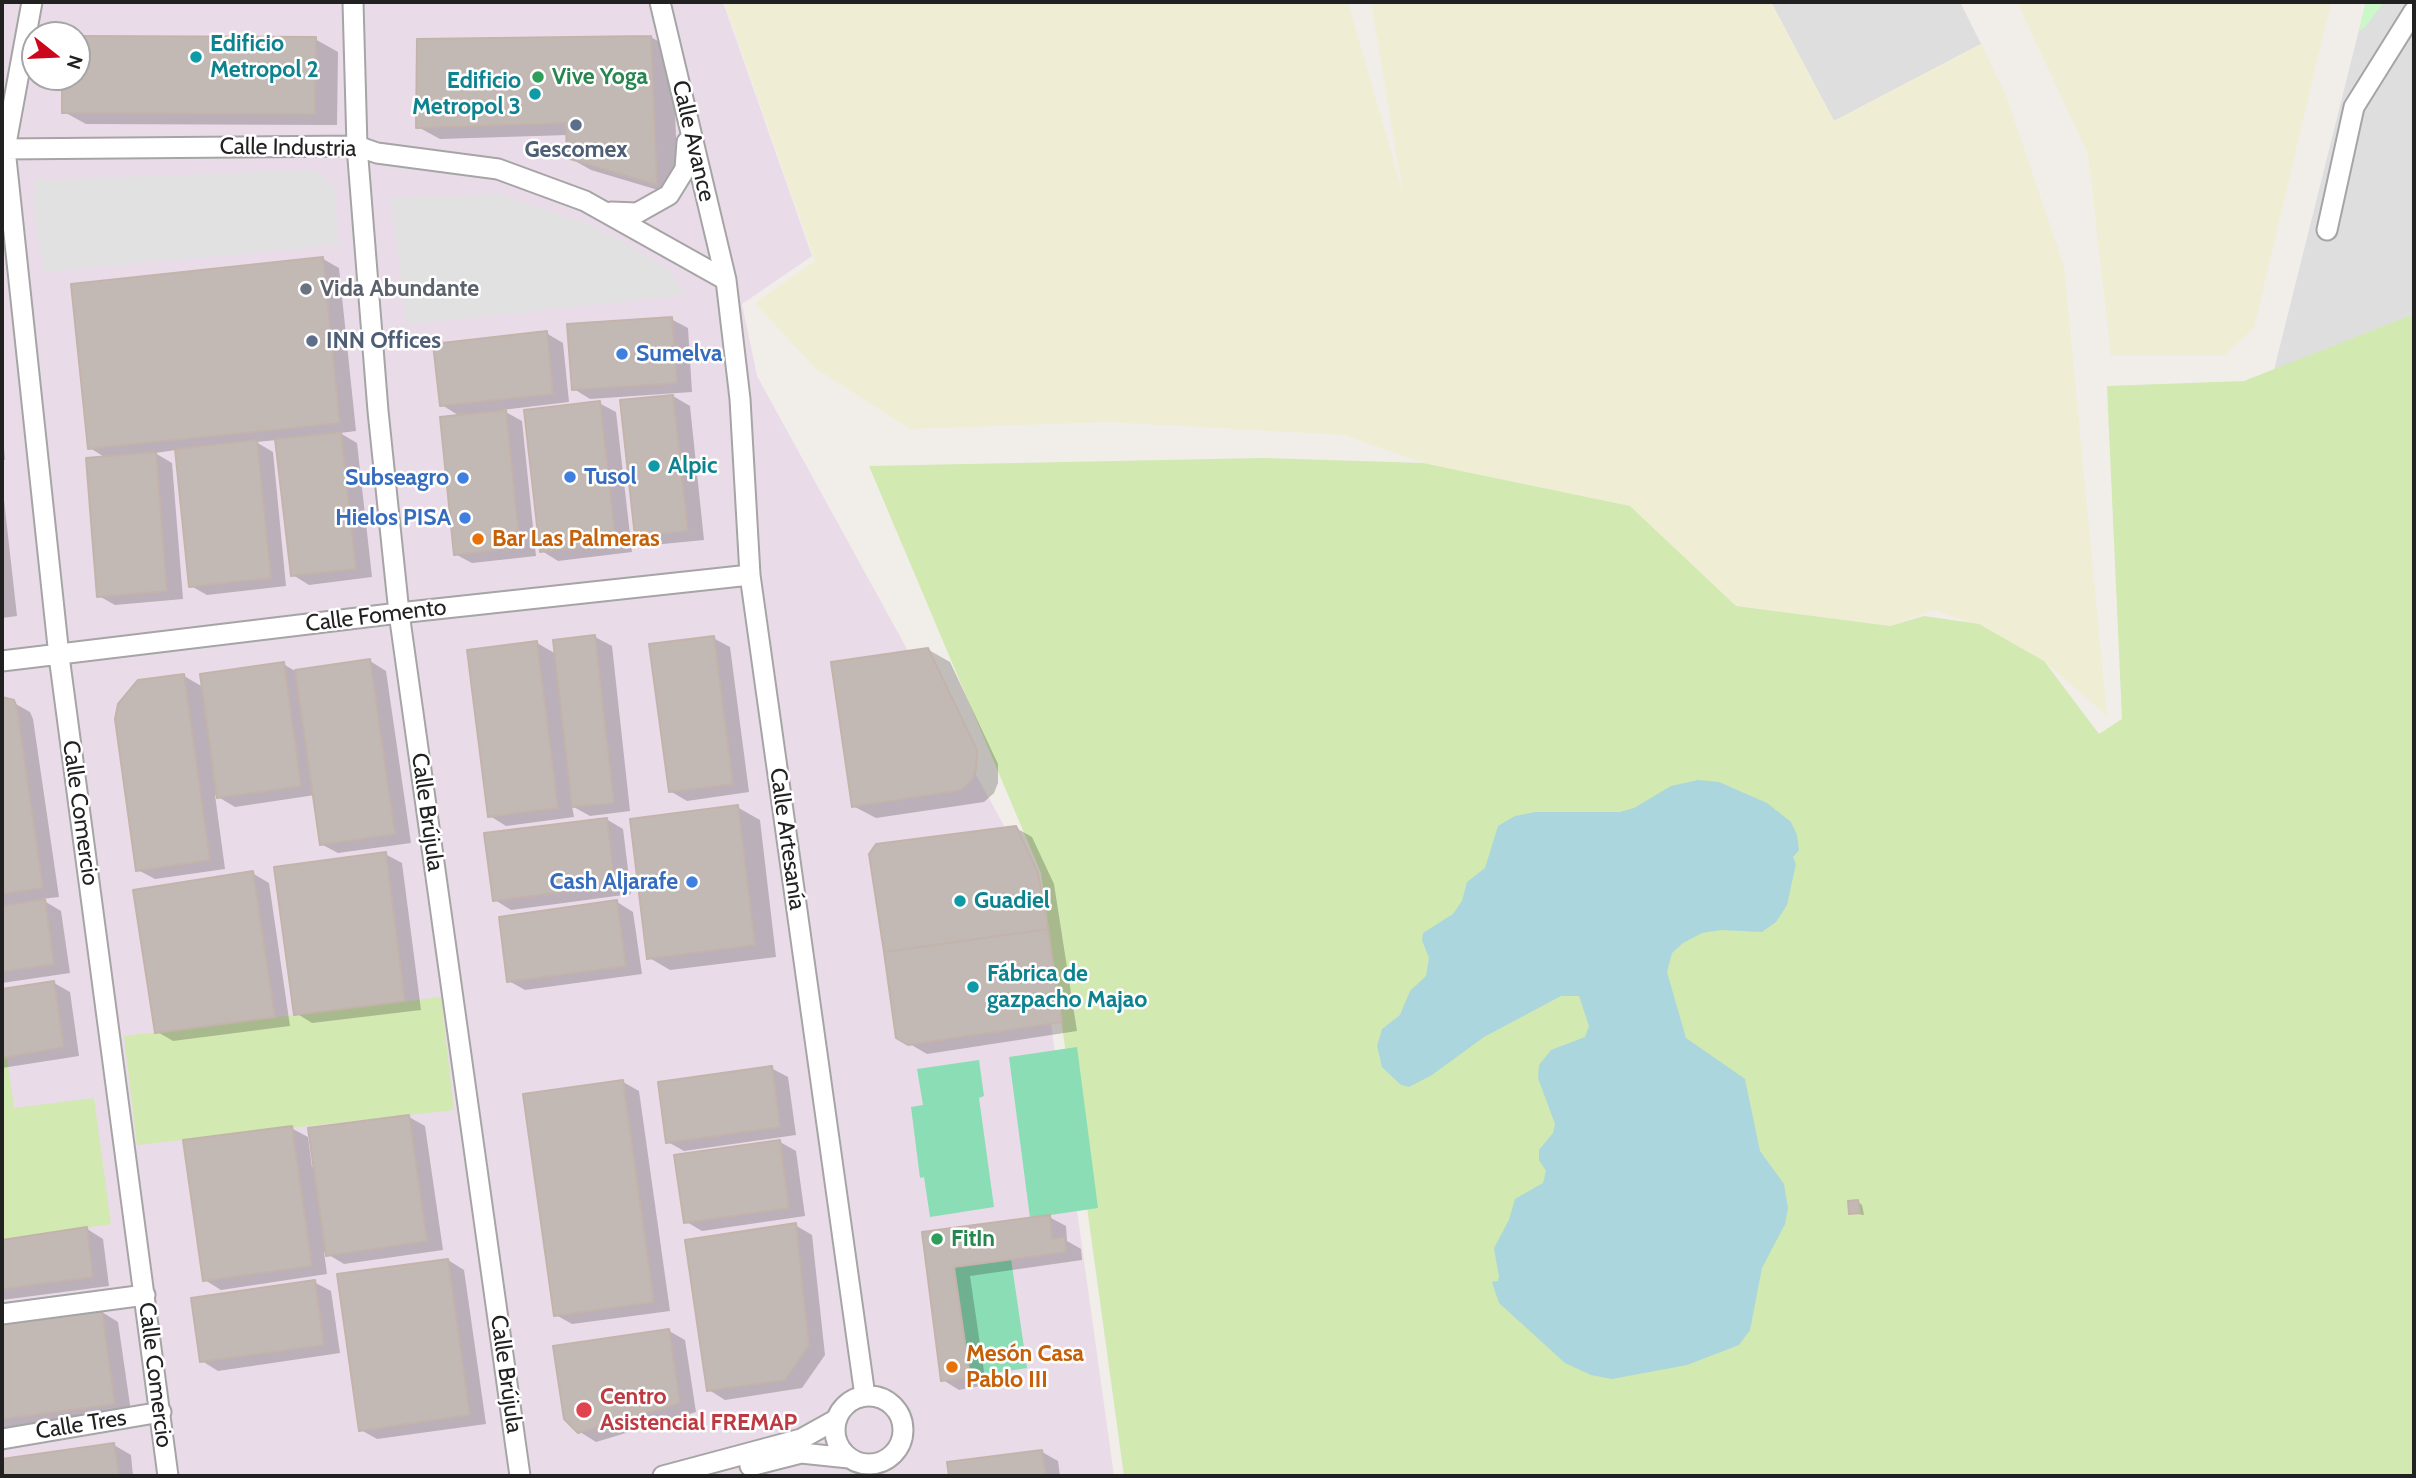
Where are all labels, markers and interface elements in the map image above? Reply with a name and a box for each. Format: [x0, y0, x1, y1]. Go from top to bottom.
north arrow [21, 21, 91, 91]
place label: Edificio Metropol 2 [210, 30, 319, 84]
marker: Edificio Metropol 2 [188, 49, 204, 65]
text: N [62, 52, 88, 72]
place label: Vive Yoga [552, 63, 648, 91]
place label: Edificio Metropol 3 [412, 67, 521, 121]
marker: Vive Yoga [530, 69, 546, 85]
street label: Calle Avance [666, 78, 720, 204]
marker: Edificio Metropol 3 [527, 86, 543, 102]
marker: Gescomex [568, 117, 584, 133]
street label: Calle Industria [219, 133, 357, 163]
place label: Gescomex [524, 136, 628, 164]
place label: Vida Abundante [320, 275, 479, 303]
marker: Vida Abundante [298, 281, 314, 297]
place label: INN Offices [326, 327, 441, 355]
marker: INN Offices [304, 333, 320, 349]
place label: Sumelva [636, 340, 722, 368]
marker: Sumelva [614, 346, 630, 362]
place label: Alpic [668, 452, 717, 480]
marker: Alpic [646, 458, 662, 474]
place label: Tusol [584, 463, 636, 491]
place label: Subseagro [345, 464, 449, 492]
marker: Tusol [562, 469, 578, 485]
marker: Subseagro [455, 470, 471, 486]
place label: Hielos PISA [335, 504, 451, 532]
marker: Hielos PISA [457, 510, 473, 526]
place label: Bar Las Palmeras [492, 525, 660, 553]
marker: Bar Las Palmeras [470, 531, 486, 547]
street label: Calle Fomento [304, 594, 448, 638]
street label: Calle Comercio [56, 739, 104, 887]
street label: Calle Brújula [405, 751, 449, 873]
street label: Calle Artesanía [763, 766, 811, 912]
place label: Cash Aljarafe [549, 868, 678, 896]
marker: Cash Aljarafe [684, 874, 700, 890]
place label: Guadiel [974, 887, 1050, 915]
marker: Guadiel [952, 893, 968, 909]
place label: Fábrica de gazpacho Majao [987, 960, 1147, 1014]
marker: Fábrica de gazpacho Majao [965, 979, 981, 995]
place label: FitIn [951, 1225, 995, 1253]
marker: FitIn [929, 1231, 945, 1247]
street label: Calle Comercio [132, 1301, 178, 1449]
street label: Calle Brújula [484, 1313, 528, 1435]
place label: Mesón Casa Pablo III [966, 1340, 1084, 1394]
marker: Mesón Casa Pablo III [944, 1359, 960, 1375]
place label: Centro Asistencial FREMAP [600, 1383, 797, 1437]
marker: Centro Asistencial FREMAP [574, 1400, 594, 1420]
street label: Calle Tres [34, 1404, 128, 1446]

